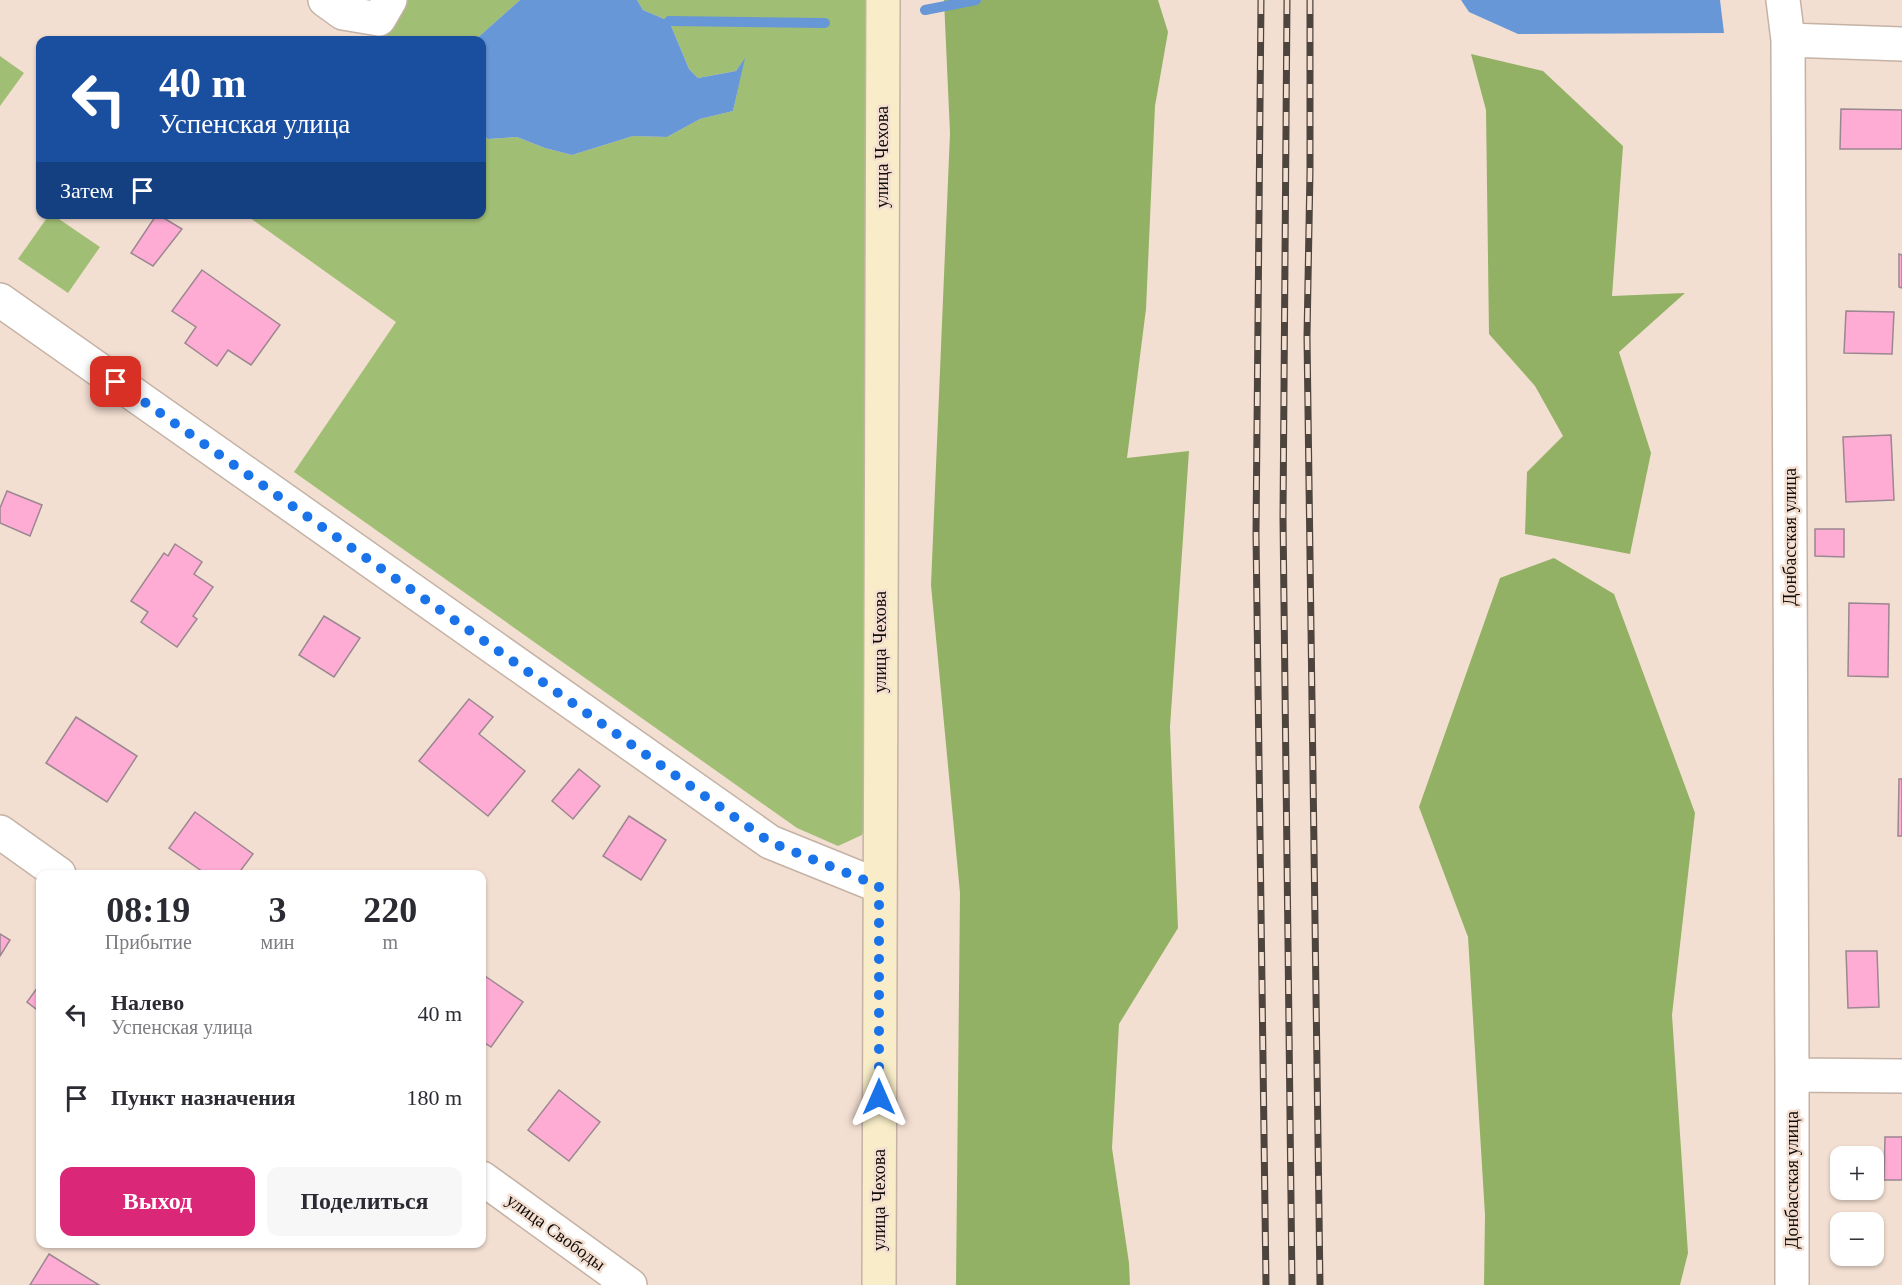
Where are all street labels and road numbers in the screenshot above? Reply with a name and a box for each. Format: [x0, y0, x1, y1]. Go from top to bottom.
street label: улица Чехова [872, 106, 892, 208]
street label: Донбасская улица [1780, 468, 1800, 606]
street label: улица Чехова [870, 591, 890, 693]
street label: Донбасская улица [1782, 1111, 1802, 1249]
street label: улица Чехова [869, 1149, 889, 1251]
street label: улица Свободы [503, 1189, 609, 1275]

